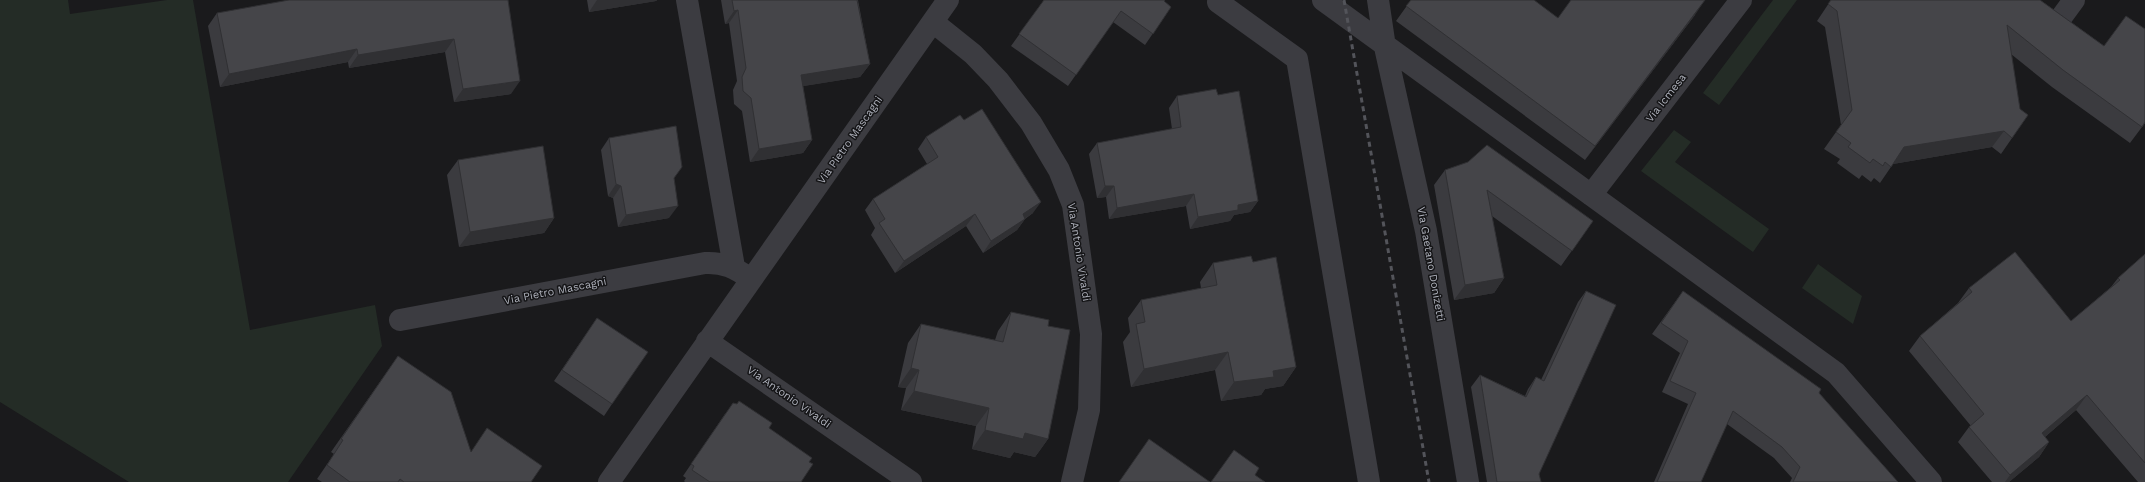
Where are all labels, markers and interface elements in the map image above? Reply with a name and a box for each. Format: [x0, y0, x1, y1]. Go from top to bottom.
street label: Via Icmesa [1643, 71, 1689, 125]
street label: Via Pietro Mascagni [815, 94, 885, 186]
street label: Via Antonio Vivaldi [1065, 202, 1093, 302]
street label: Via Gaetano Donizetti [1415, 206, 1447, 322]
street label: Via Pietro Mascagni [503, 275, 607, 307]
street label: Via Antonio Vivaldi [745, 363, 833, 431]

